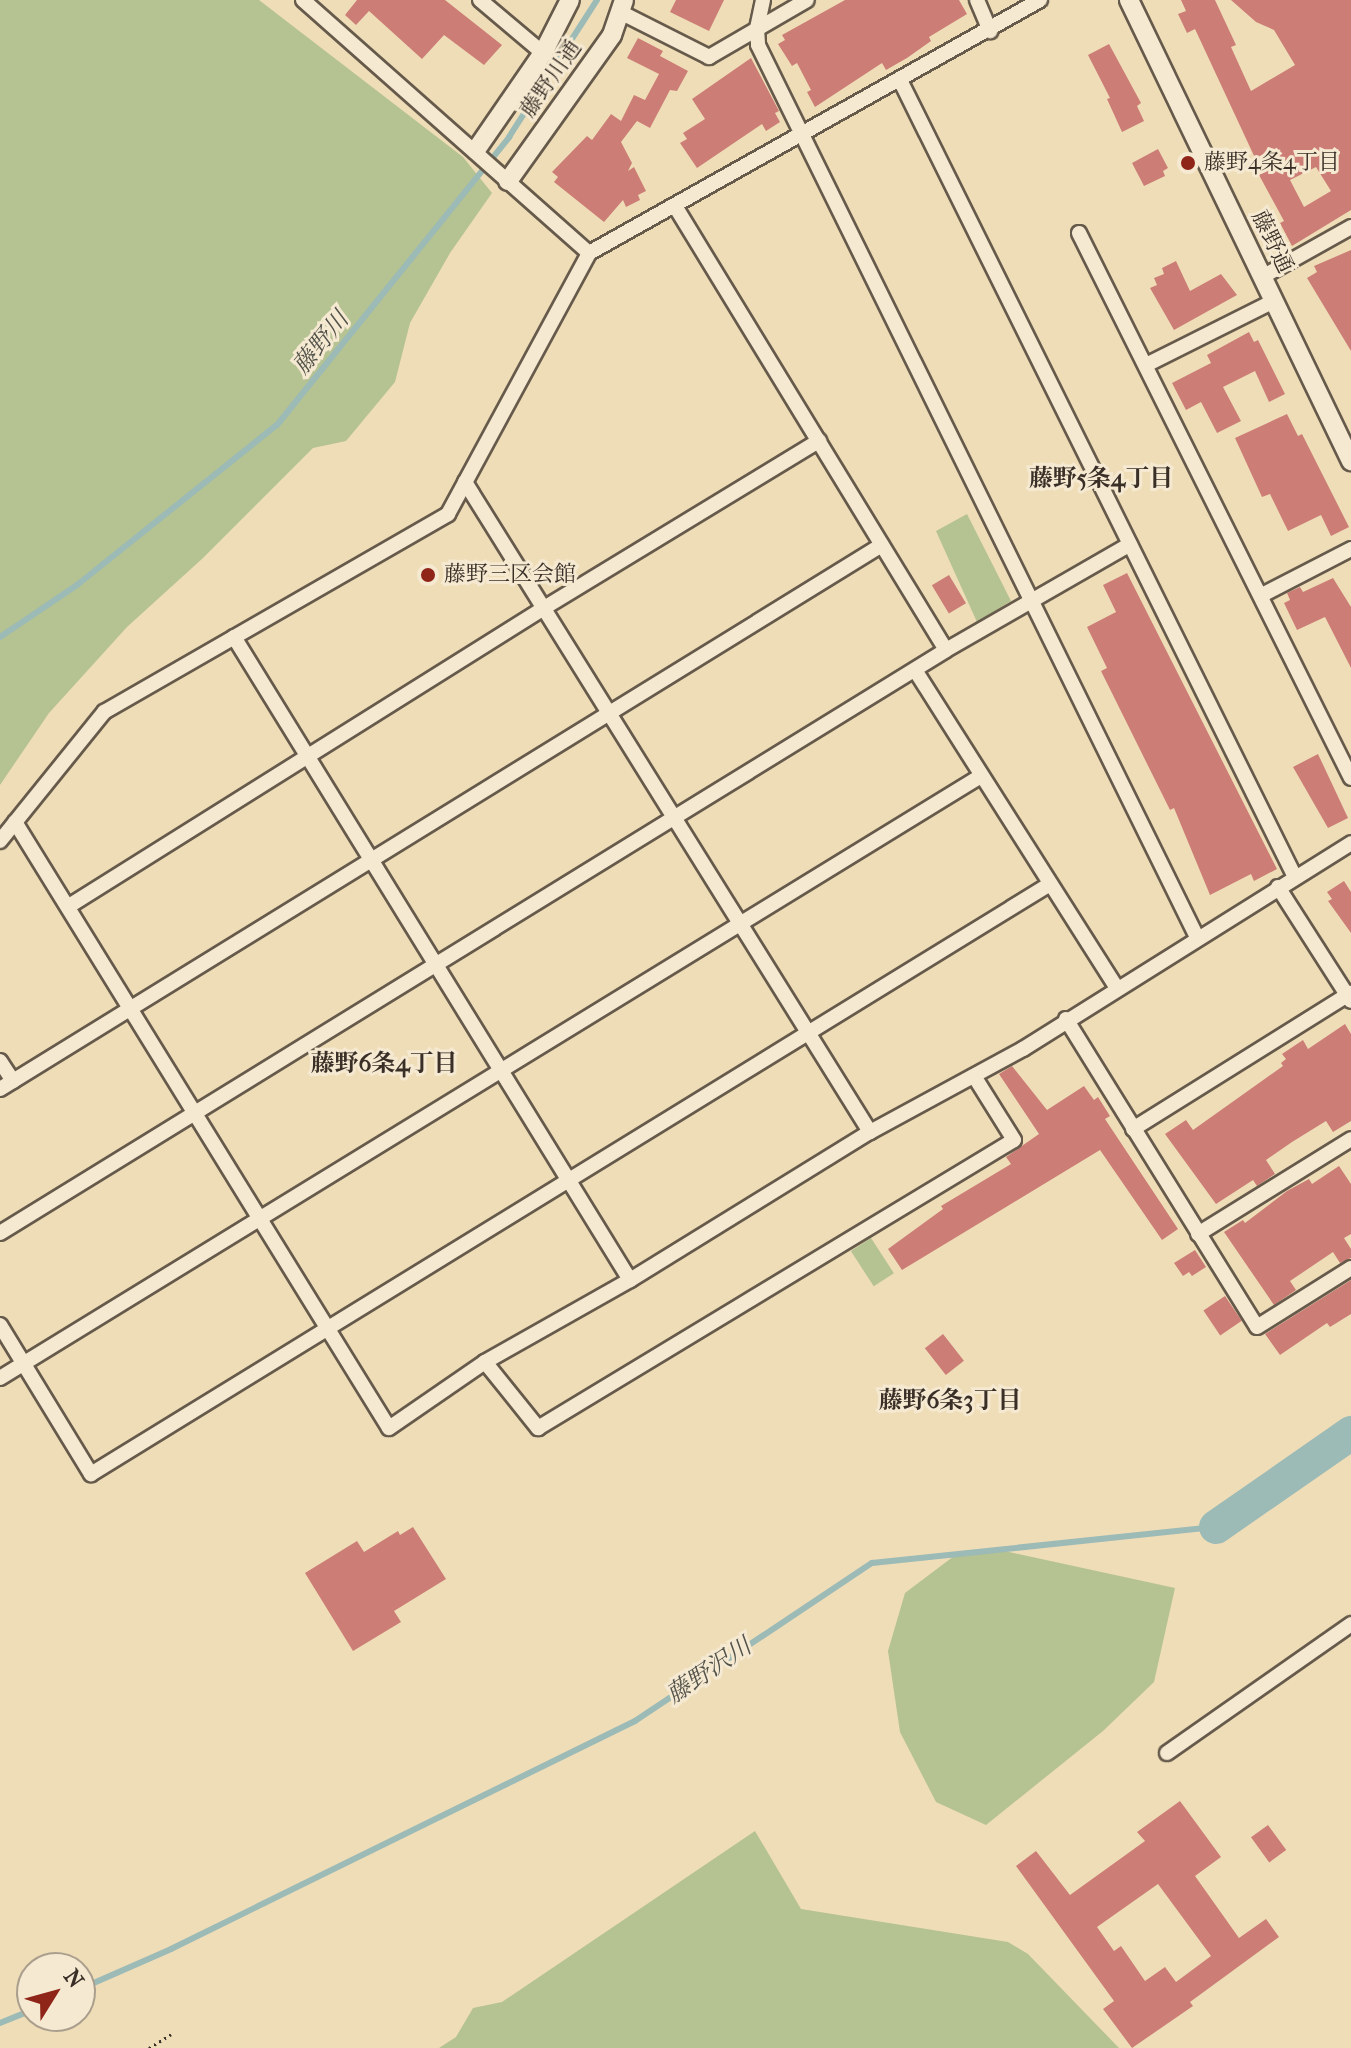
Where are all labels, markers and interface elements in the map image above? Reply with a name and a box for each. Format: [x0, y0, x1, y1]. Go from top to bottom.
street label: 藤野川通 [515, 35, 587, 123]
place label: 藤野4条4丁目 [1204, 150, 1340, 176]
marker: 藤野4条4丁目 [1179, 154, 1197, 172]
street label: 藤野通 [1246, 207, 1298, 277]
water label: 藤野川 [287, 306, 355, 380]
district label: 藤野5条4丁目 [1029, 465, 1173, 493]
place label: 藤野三区会館 [444, 562, 576, 588]
marker: 藤野三区会館 [419, 566, 437, 584]
district label: 藤野6条4丁目 [310, 1050, 458, 1078]
district label: 藤野6条3丁目 [879, 1387, 1021, 1415]
water label: 藤野沢川 [661, 1632, 757, 1710]
north arrow [16, 1952, 96, 2032]
text: N [58, 1964, 89, 1993]

